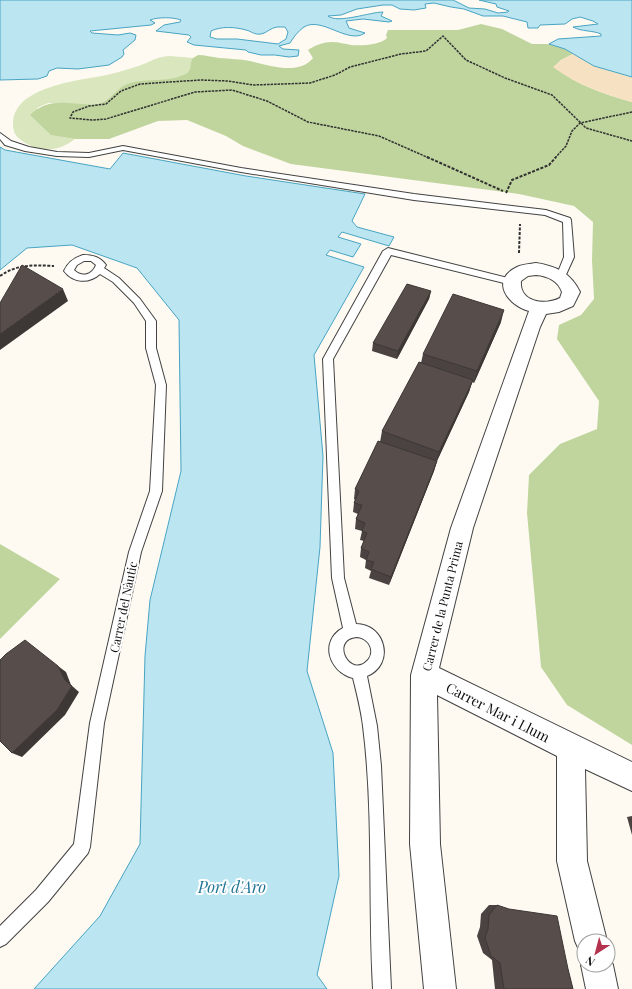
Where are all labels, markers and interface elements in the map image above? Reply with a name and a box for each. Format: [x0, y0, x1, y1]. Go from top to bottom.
street label: Carrer de la Punta Prima [418, 539, 466, 673]
street label: Carrer del Nàutic [106, 560, 141, 654]
street label: Carrer Mar i Llum [443, 678, 554, 747]
water label: Port d'Aro [197, 876, 266, 897]
north arrow [576, 933, 616, 973]
text: N [582, 953, 597, 970]

